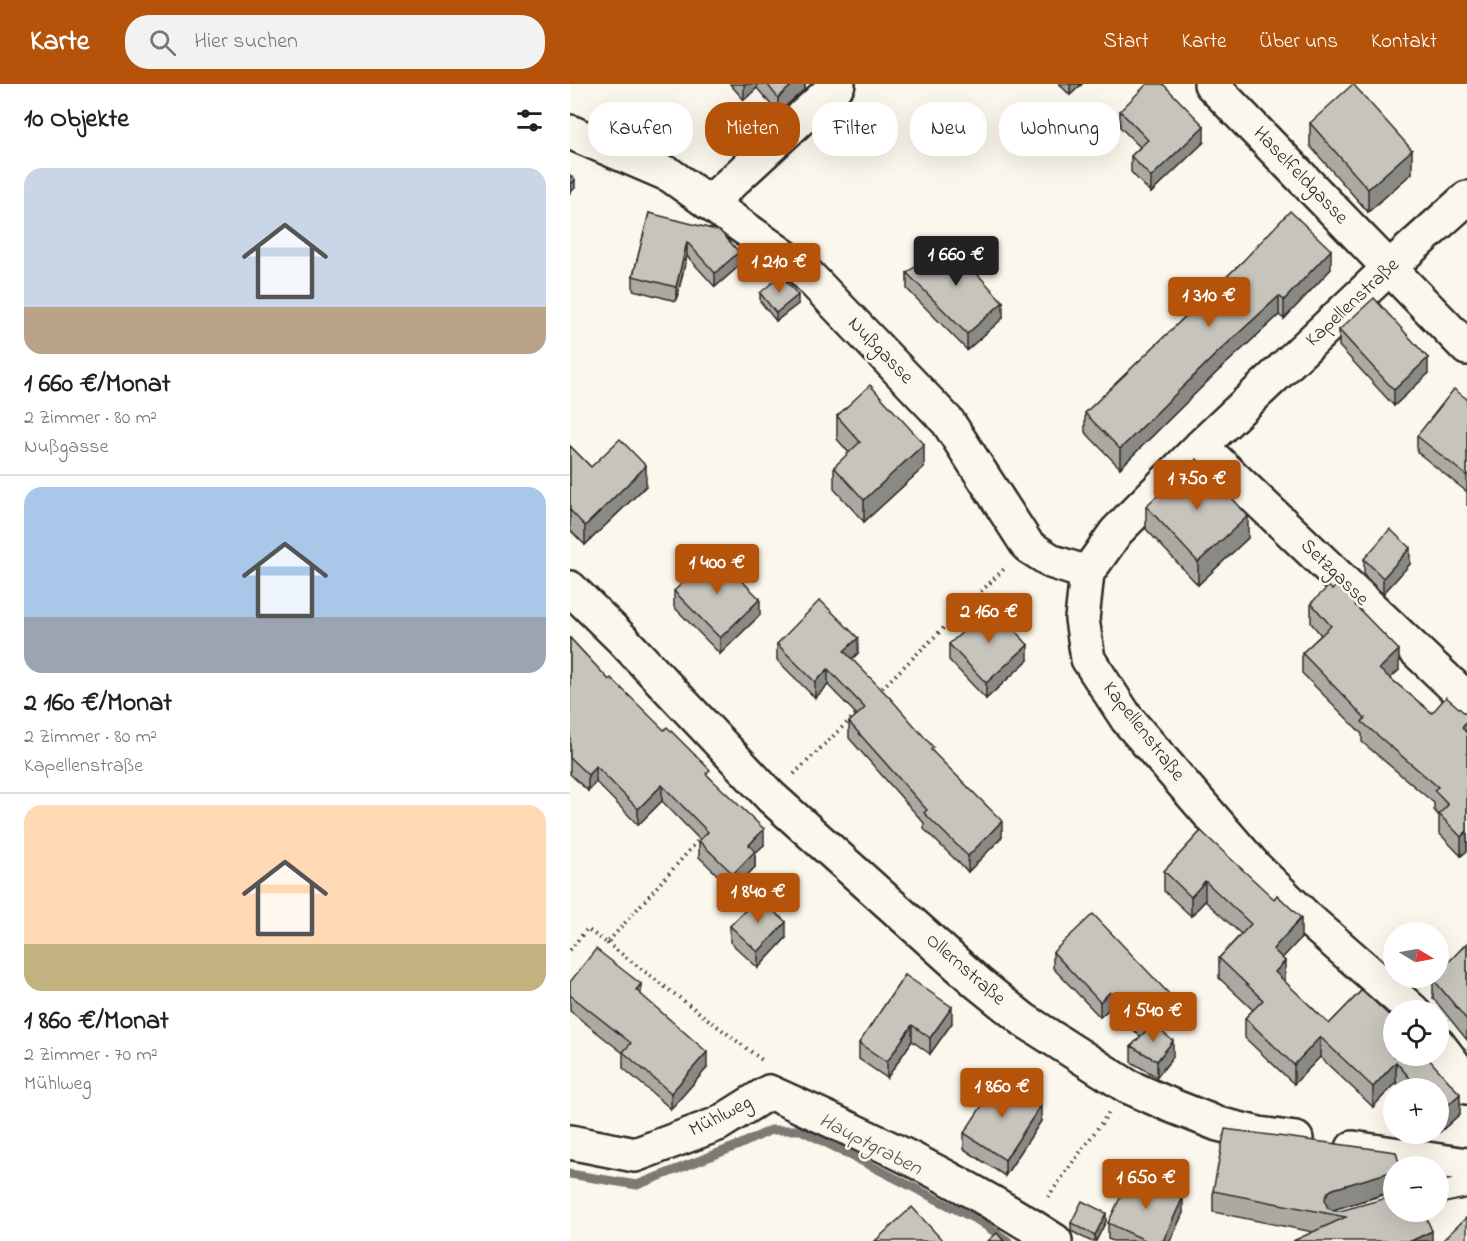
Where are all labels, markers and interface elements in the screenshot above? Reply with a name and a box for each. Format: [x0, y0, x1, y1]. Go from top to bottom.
search box [125, 15, 545, 69]
text: Karte [30, 22, 89, 63]
icon: search [146, 26, 179, 59]
text: Hier suchen [194, 26, 298, 58]
text: Start [1103, 27, 1149, 57]
text: Karte [1182, 27, 1226, 57]
text: Über uns [1259, 27, 1338, 57]
text: Kontakt [1371, 27, 1437, 57]
text: 10 Objekte [24, 101, 129, 139]
chip: Kaufen [588, 102, 693, 156]
chip: Mieten [705, 102, 800, 156]
chip: Filter [812, 102, 898, 156]
chip: Neu [910, 102, 987, 156]
chip: Wohnung [999, 102, 1120, 156]
icon: filters [513, 104, 546, 137]
street label: Haselfeldgasse [1245, 120, 1355, 232]
icon: home [231, 207, 339, 315]
pin: 1 660 € [901, 236, 1011, 287]
text: 1 660 € [928, 241, 984, 270]
pin: 1 210 € [724, 243, 834, 294]
text: 1 210 € [751, 248, 807, 277]
street label: Kapellenstraße [1300, 252, 1407, 354]
pin: 1 310 € [1154, 277, 1264, 328]
text: 1 310 € [1182, 282, 1236, 311]
street label: Nußgasse [840, 311, 920, 392]
text: 1 660 €/Monat [24, 366, 170, 404]
text: 2 Zimmer · 80 m² [24, 404, 157, 433]
text: Nußgasse [24, 433, 108, 462]
pin: 1 750 € [1142, 460, 1252, 511]
text: 1 750 € [1168, 465, 1226, 494]
icon: home [231, 526, 339, 634]
street label: Setzgasse [1292, 533, 1375, 614]
pin: 1 400 € [662, 544, 772, 595]
text: 1 400 € [689, 549, 745, 578]
pin: 2 160 € [934, 593, 1044, 644]
text: 2 160 € [960, 598, 1018, 627]
street label: Kapellenstraße [1095, 676, 1191, 788]
text: 2 160 €/Monat [24, 685, 172, 723]
text: 2 Zimmer · 80 m² [24, 723, 157, 752]
text: Kapellenstraße [24, 752, 143, 781]
icon: home [231, 844, 339, 952]
pin: 1 840 € [703, 873, 813, 924]
text: 1 840 € [731, 878, 785, 907]
north arrow [1383, 922, 1449, 988]
map controls [1383, 922, 1449, 1222]
street label: Ollernstraße [918, 927, 1012, 1013]
pin: 1 540 € [1098, 992, 1208, 1043]
text: 1 540 € [1124, 997, 1182, 1026]
button: locate [1383, 1000, 1449, 1066]
text: 1 860 €/Monat [24, 1003, 169, 1041]
text: 2 Zimmer · 70 m² [24, 1041, 158, 1070]
pin: 1 860 € [947, 1068, 1057, 1119]
text: Mühlweg [24, 1070, 91, 1099]
text: 1 860 € [974, 1073, 1030, 1102]
button: + [1383, 1078, 1449, 1144]
street label: Mühlweg [684, 1089, 758, 1146]
water label: Hauptgraben [813, 1106, 927, 1185]
button: − [1383, 1156, 1449, 1222]
pin: 1 650 € [1091, 1159, 1201, 1210]
text: 1 650 € [1116, 1164, 1176, 1193]

